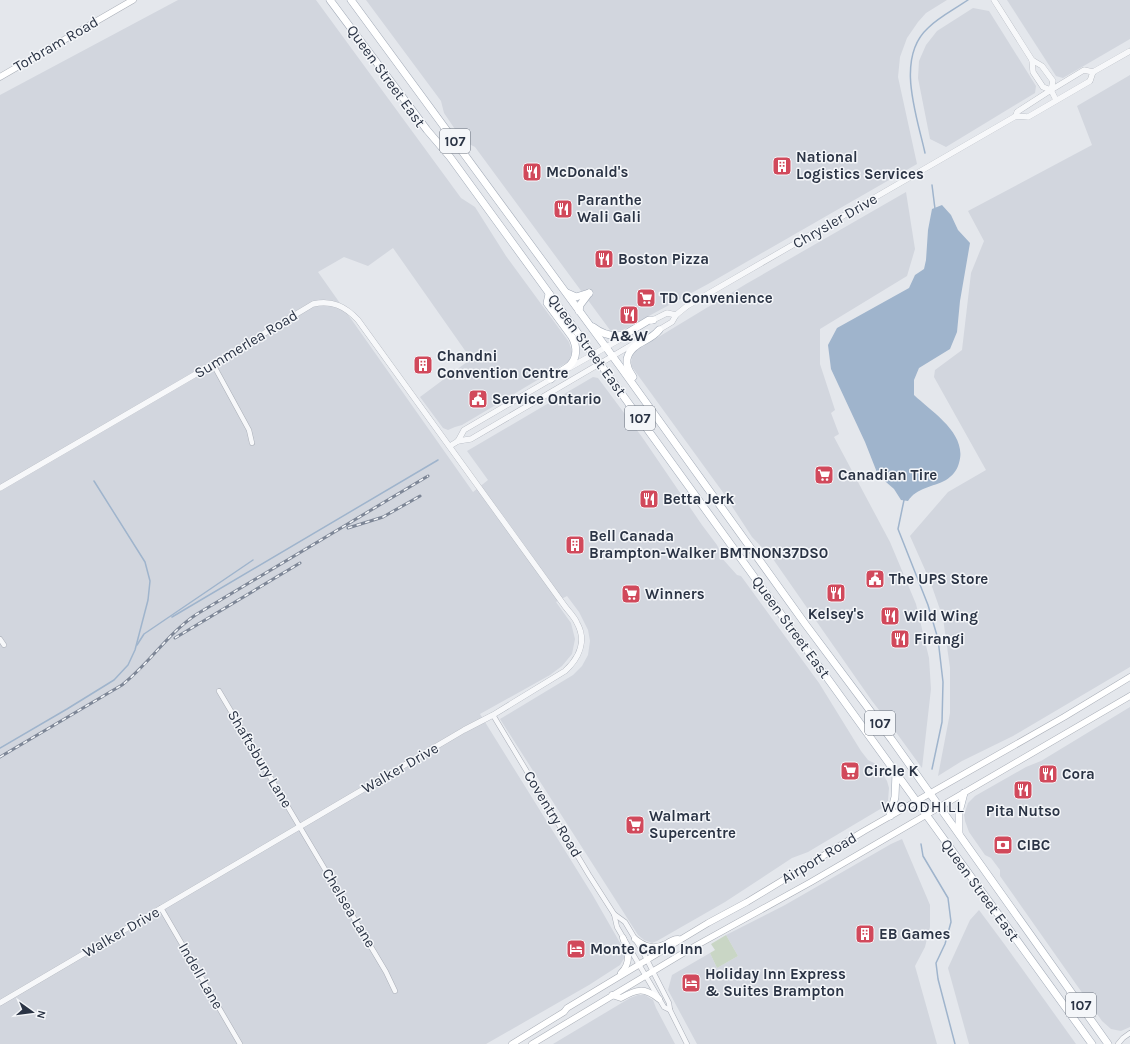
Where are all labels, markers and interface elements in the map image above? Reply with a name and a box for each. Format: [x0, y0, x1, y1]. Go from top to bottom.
street label: Torbram Road [11, 13, 101, 75]
street label: Queen Street East [343, 21, 429, 131]
road number: 107 [440, 129, 470, 153]
place label: National Logistics Services [796, 148, 924, 183]
building icon: National Logistics Services [771, 155, 793, 177]
restaurant icon: McDonald's [521, 161, 543, 183]
place label: McDonald's [546, 163, 628, 181]
street label: Chrysler Drive [790, 190, 880, 252]
place label: Paranthe Wali Gali [577, 191, 642, 226]
restaurant icon: Paranthe Wali Gali [552, 198, 574, 220]
restaurant icon: Boston Pizza [593, 248, 615, 270]
place label: Boston Pizza [618, 250, 709, 268]
supermarket icon: TD Convenience [635, 287, 657, 309]
place label: TD Convenience [660, 289, 773, 307]
street label: Queen Street East [544, 290, 630, 400]
restaurant icon: A&W [618, 304, 640, 326]
street label: Summerlea Road [191, 306, 301, 382]
place label: A&W [610, 327, 649, 345]
place label: Chandni Convention Centre [437, 347, 568, 382]
building icon: Chandni Convention Centre [412, 354, 434, 376]
public building icon: Service Ontario [467, 388, 489, 410]
place label: Service Ontario [492, 390, 601, 408]
road number: 107 [625, 406, 655, 430]
supermarket icon: Canadian Tire [813, 464, 835, 486]
place label: Canadian Tire [838, 466, 937, 484]
restaurant icon: Betta Jerk [638, 488, 660, 510]
place label: Betta Jerk [663, 490, 735, 508]
place label: Bell Canada Brampton-Walker BMTNON37DS0 [589, 527, 828, 562]
building icon: Bell Canada Brampton-Walker BMTNON37DS0 [564, 534, 586, 556]
public building icon: The UPS Store [864, 568, 886, 590]
place label: The UPS Store [889, 570, 988, 588]
street label: Queen Street East [748, 572, 834, 682]
restaurant icon: Kelsey's [825, 582, 847, 604]
supermarket icon: Winners [620, 583, 642, 605]
place label: Winners [645, 585, 705, 603]
place label: Kelsey's [808, 605, 864, 623]
restaurant icon: Wild Wing [879, 605, 901, 627]
place label: Wild Wing [904, 607, 978, 625]
restaurant icon: Firangi [889, 628, 911, 650]
place label: Firangi [914, 630, 965, 648]
street label: Shaftsbury Lane [224, 707, 296, 811]
road number: 107 [865, 711, 895, 735]
street label: Walker Drive [358, 739, 442, 797]
supermarket icon: Circle K [839, 760, 861, 782]
place label: Circle K [864, 762, 919, 780]
restaurant icon: Cora [1037, 763, 1059, 785]
place label: Cora [1062, 765, 1095, 783]
street label: Coventry Road [520, 767, 586, 861]
restaurant icon: Pita Nutso [1012, 779, 1034, 801]
district label: WOODHILL [881, 797, 965, 816]
place label: Pita Nutso [986, 802, 1060, 820]
place label: Walmart Supercentre [649, 807, 736, 842]
supermarket icon: Walmart Supercentre [624, 814, 646, 836]
street label: Airport Road [778, 828, 860, 888]
bank icon: CIBC [992, 834, 1014, 856]
street label: Queen Street East [937, 835, 1023, 945]
place label: CIBC [1017, 836, 1050, 854]
street label: Chelsea Lane [318, 865, 380, 951]
street label: Walker Drive [79, 903, 163, 961]
building icon: EB Games [854, 923, 876, 945]
place label: EB Games [879, 925, 950, 943]
hotel icon: Monte Carlo Inn [565, 938, 587, 960]
street label: Indell Lane [175, 940, 227, 1012]
place label: Monte Carlo Inn [590, 940, 703, 958]
place label: Holiday Inn Express & Suites Brampton [705, 965, 846, 1000]
hotel icon: Holiday Inn Express & Suites Brampton [680, 972, 702, 994]
north arrow [12, 992, 52, 1032]
road number: 107 [1066, 993, 1096, 1017]
text: N [34, 1009, 48, 1020]

